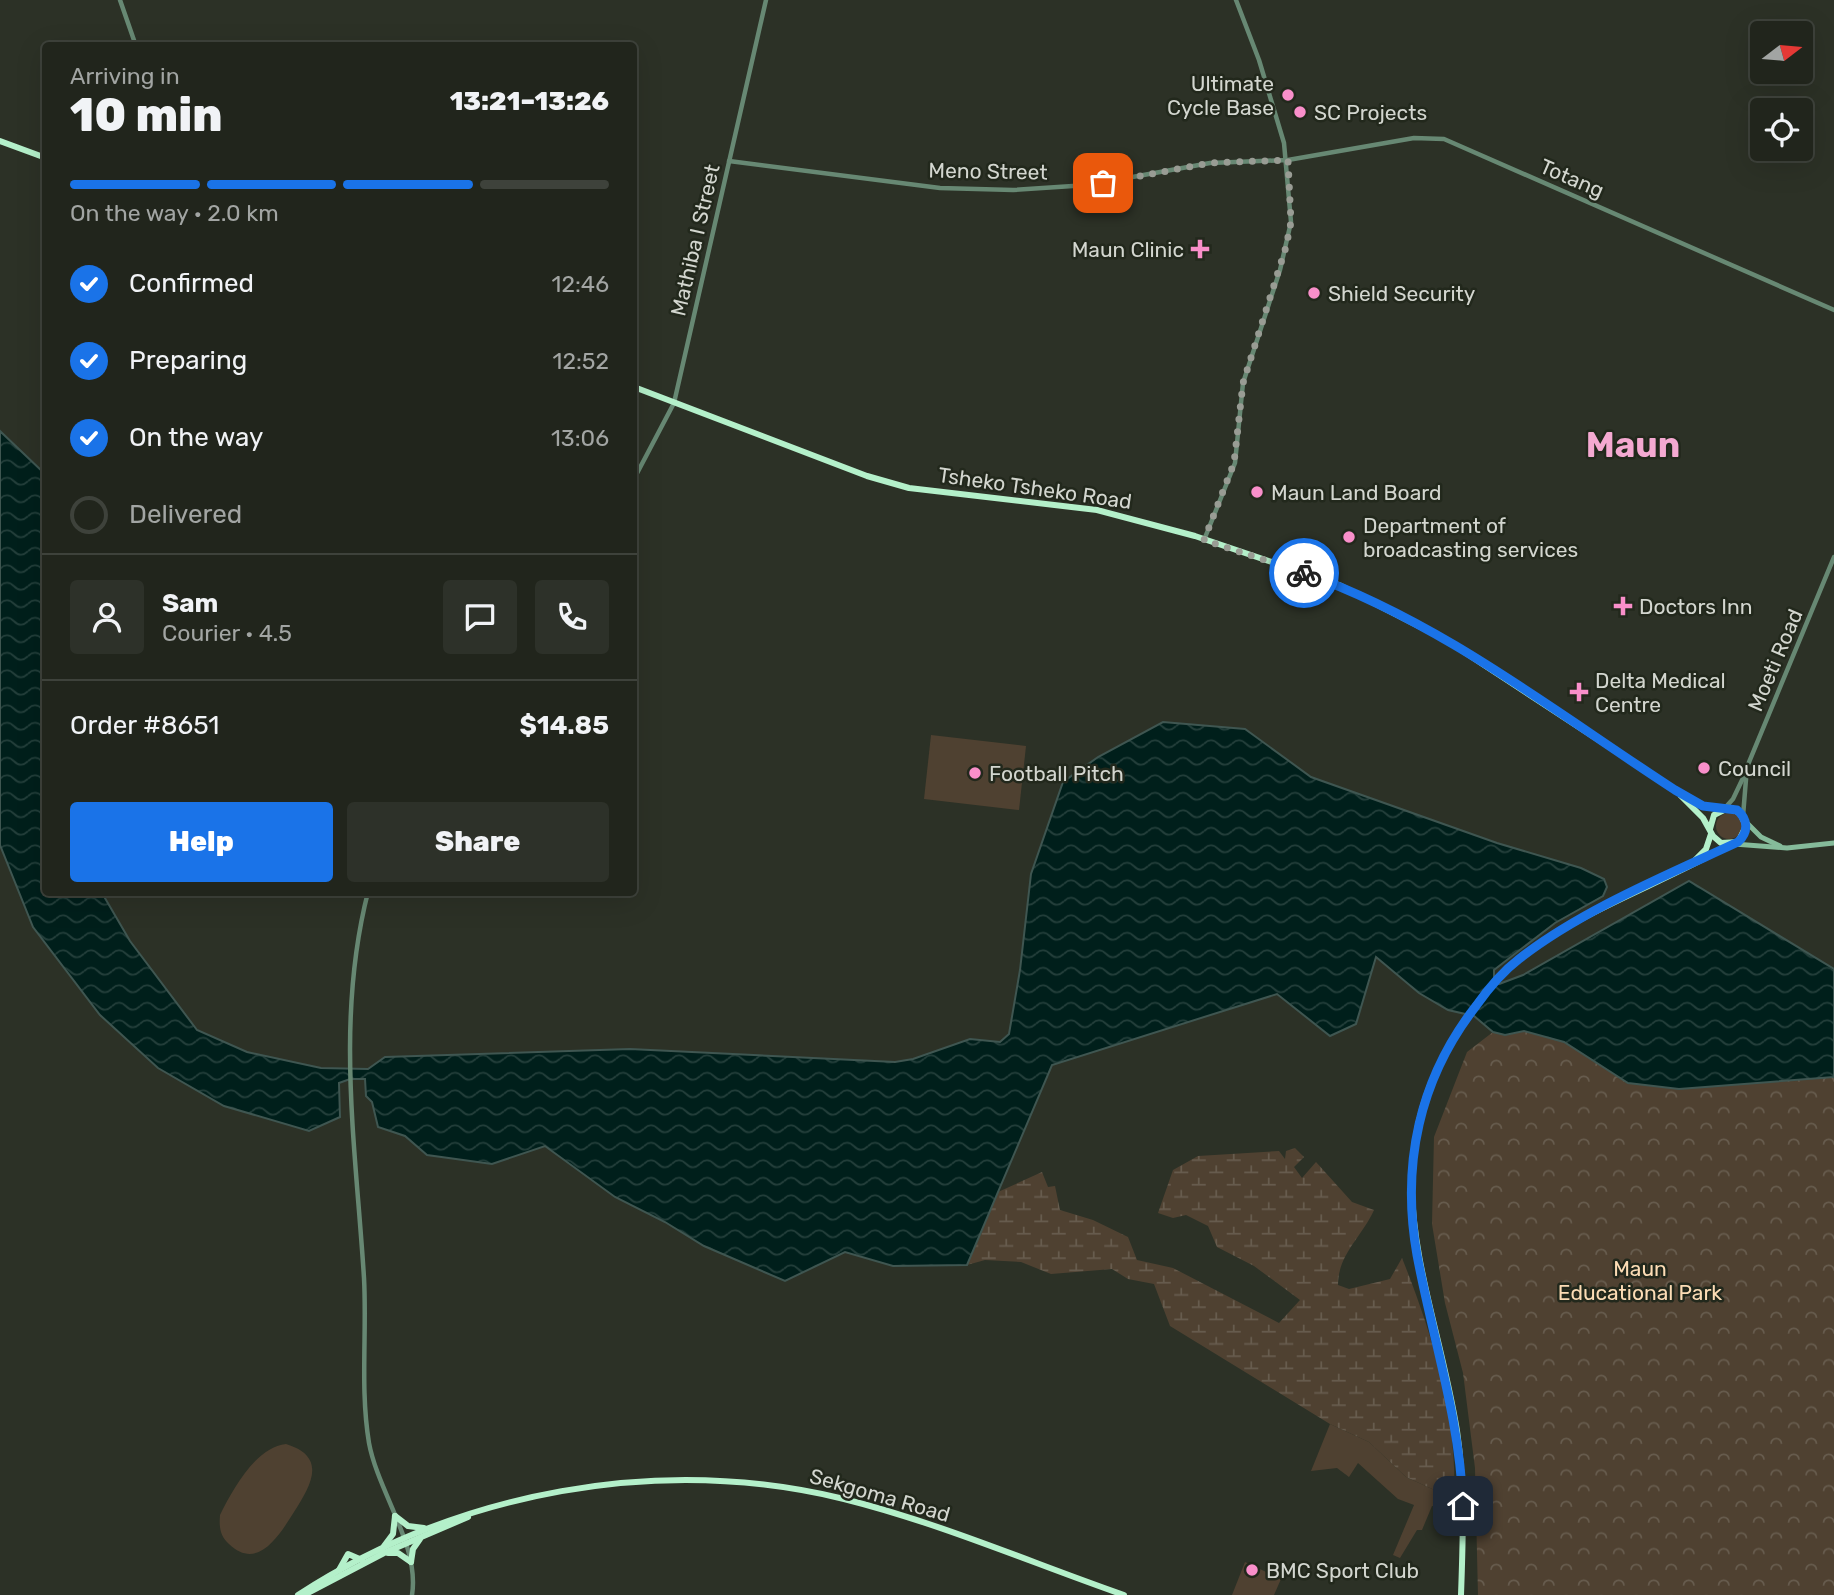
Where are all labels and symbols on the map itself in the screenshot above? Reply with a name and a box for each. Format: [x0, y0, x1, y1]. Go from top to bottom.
north arrow [1750, 21, 1813, 84]
place label: Ultimate Cycle Base [1167, 71, 1274, 120]
marker: Ultimate Cycle Base [1280, 87, 1296, 103]
place label: SC Projects [1314, 100, 1427, 125]
marker: SC Projects [1292, 104, 1308, 120]
pin [1073, 153, 1133, 213]
street label: Totang [1536, 153, 1608, 203]
street label: Meno Street [928, 157, 1048, 185]
street label: Mathiba I Street [665, 162, 725, 318]
place label: Maun Clinic [1072, 237, 1184, 262]
marker: Maun Clinic [1190, 239, 1210, 259]
place label: Shield Security [1328, 281, 1476, 306]
marker: Shield Security [1306, 285, 1322, 301]
district label: Maun [1586, 424, 1680, 466]
street label: Tsheko Tsheko Road [937, 462, 1133, 514]
place label: Maun Land Board [1271, 480, 1442, 505]
marker: Maun Land Board [1249, 484, 1265, 500]
place label: Department of broadcasting services [1363, 513, 1578, 562]
marker: Department of broadcasting services [1341, 529, 1357, 545]
courier [1269, 538, 1339, 608]
place label: Doctors Inn [1639, 594, 1752, 619]
marker: Doctors Inn [1613, 596, 1633, 616]
street label: Moeti Road [1742, 605, 1808, 715]
place label: Delta Medical Centre [1595, 668, 1726, 717]
marker: Delta Medical Centre [1569, 682, 1589, 702]
place label: Council [1718, 756, 1791, 781]
marker: Council [1696, 760, 1712, 776]
place label: Football Pitch [989, 761, 1124, 786]
marker: Football Pitch [967, 765, 983, 781]
park label: Maun Educational Park [1558, 1256, 1722, 1305]
street label: Sekgoma Road [807, 1463, 953, 1527]
pin [1433, 1476, 1493, 1536]
place label: BMC Sport Club [1266, 1558, 1419, 1583]
marker: BMC Sport Club [1244, 1562, 1260, 1578]

